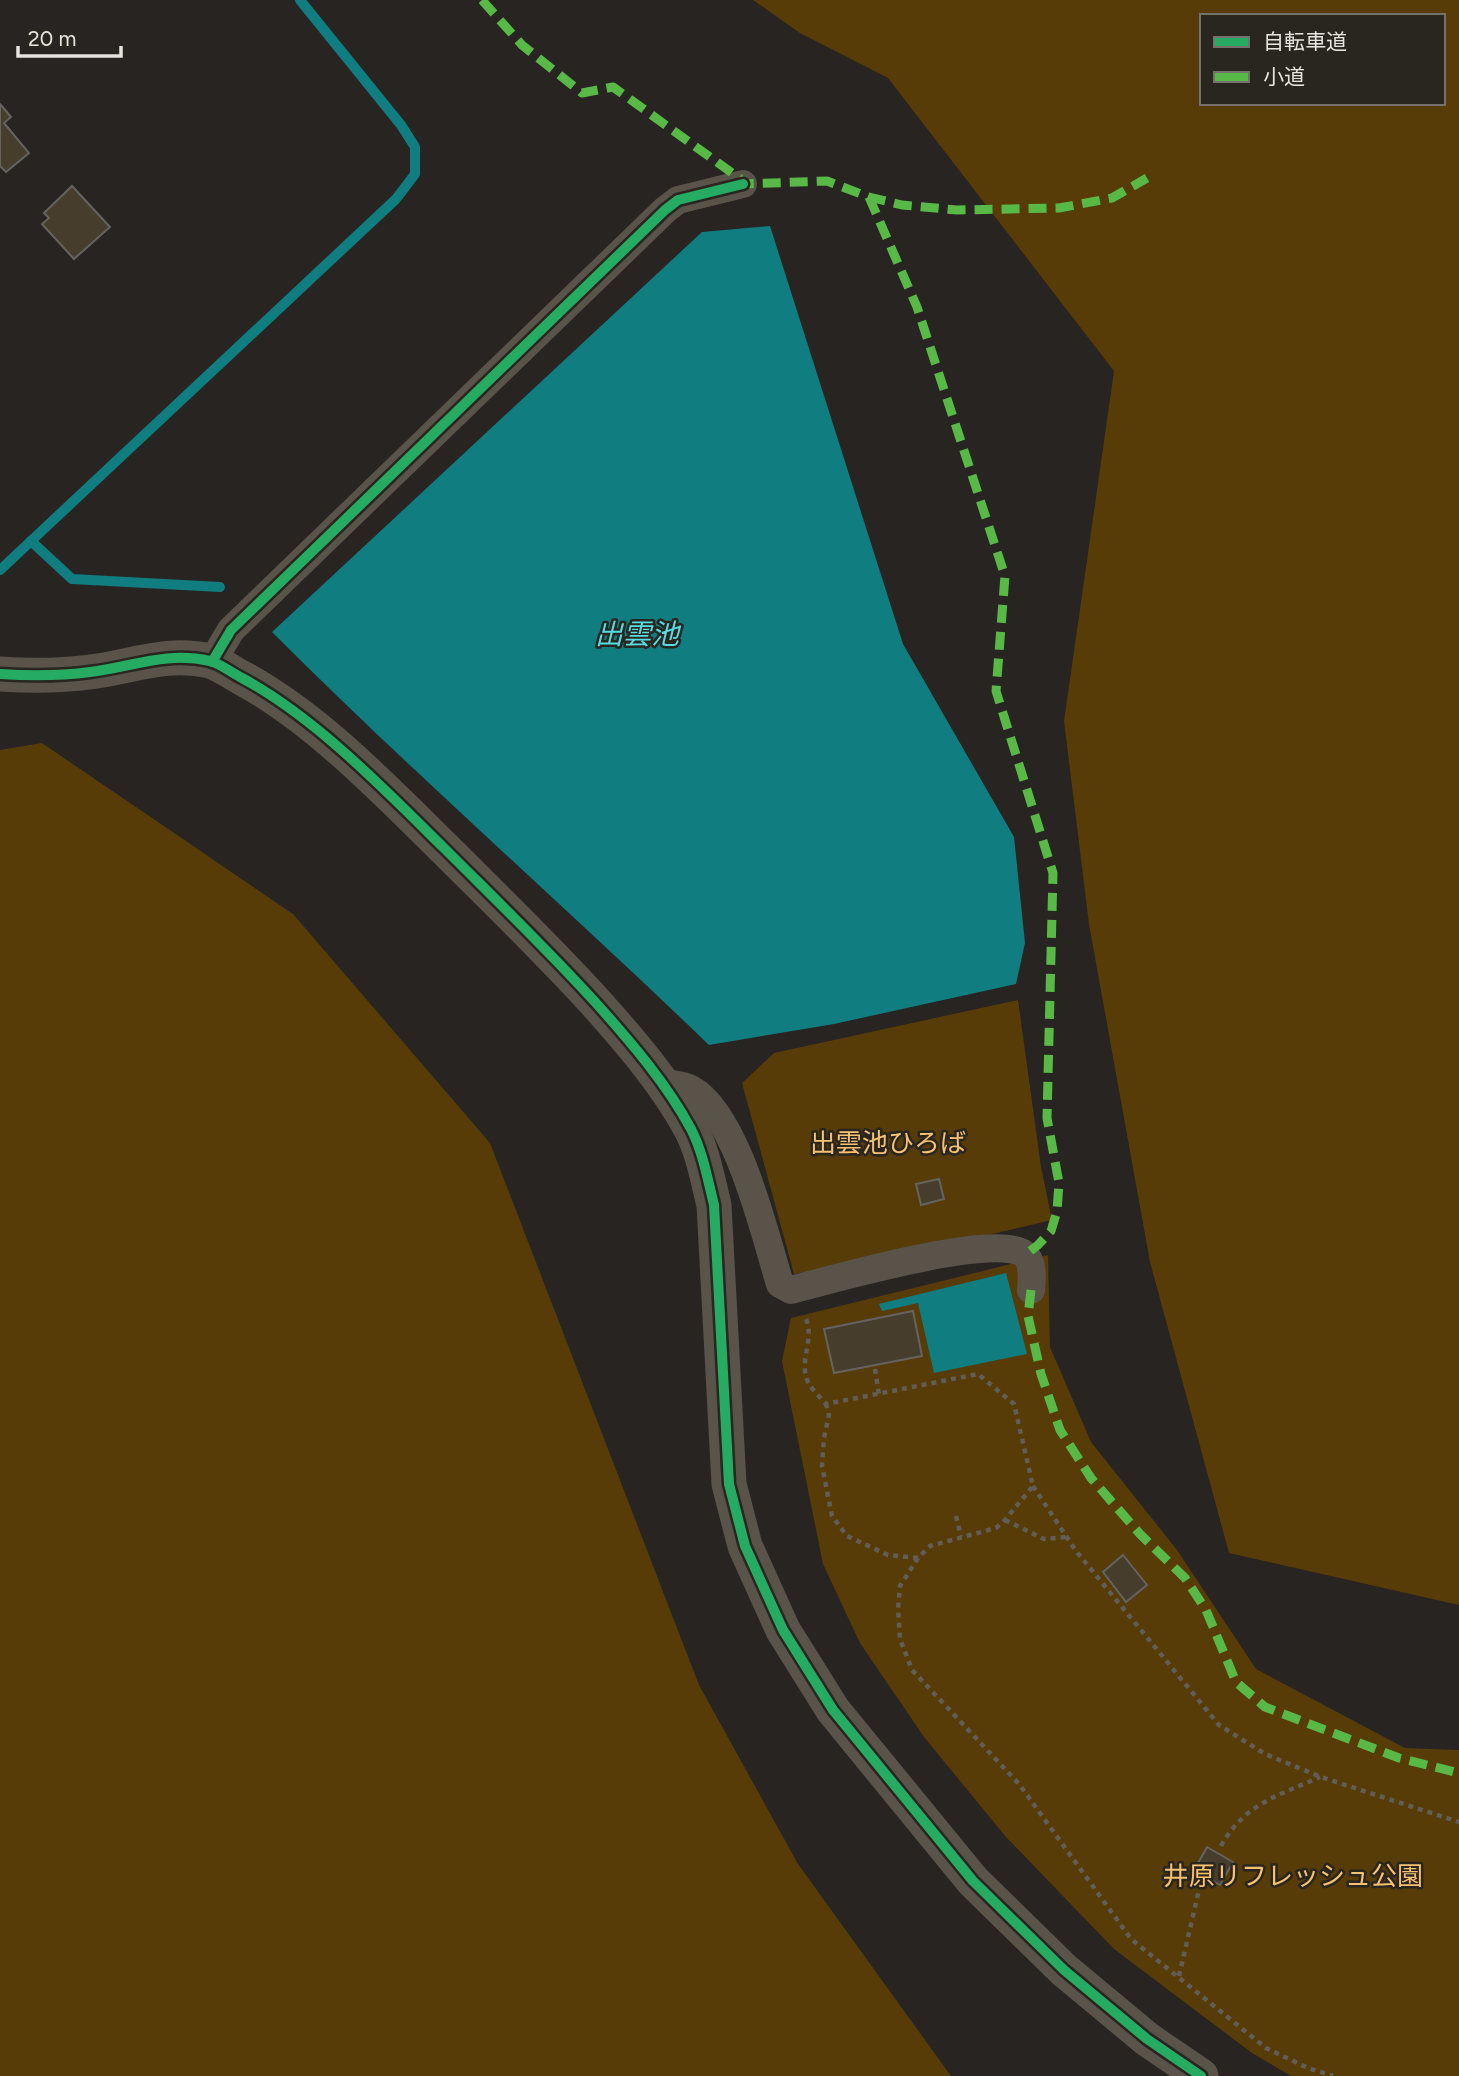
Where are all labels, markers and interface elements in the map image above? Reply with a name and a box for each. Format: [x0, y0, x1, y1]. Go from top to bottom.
scale bar [18, 14, 121, 58]
legend [1200, 14, 1445, 105]
text: 20 m [28, 26, 76, 51]
text: 自転車道 [1263, 29, 1347, 54]
text: 小道 [1263, 64, 1305, 89]
water label: 出雲池 [595, 617, 682, 651]
park label: 出雲池ひろば [810, 1127, 966, 1159]
park label: 井原リフレッシュ公園 [1163, 1860, 1423, 1892]

